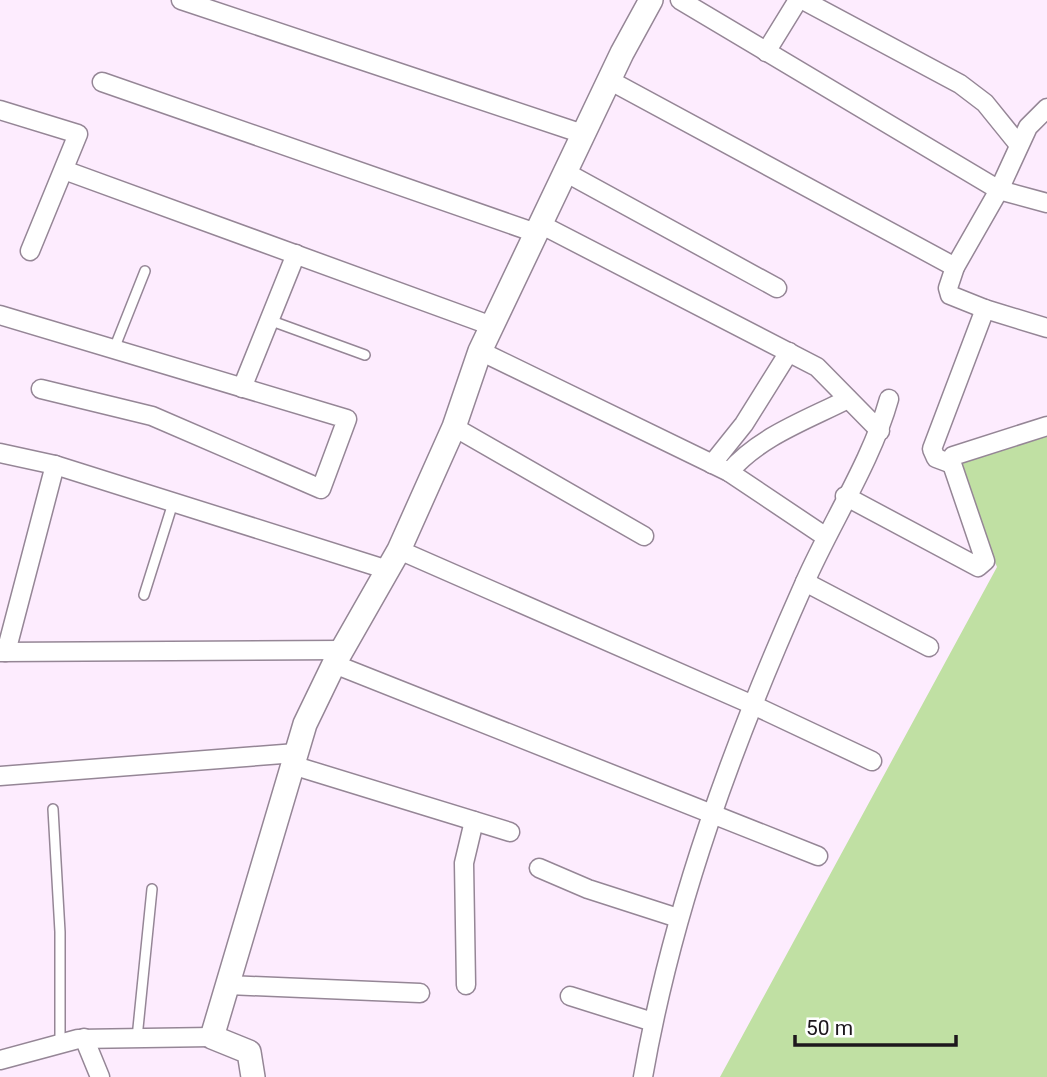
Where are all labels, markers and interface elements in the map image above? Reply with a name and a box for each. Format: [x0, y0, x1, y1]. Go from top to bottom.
scale bar [795, 1004, 956, 1048]
text: 50 m [806, 1016, 853, 1040]

